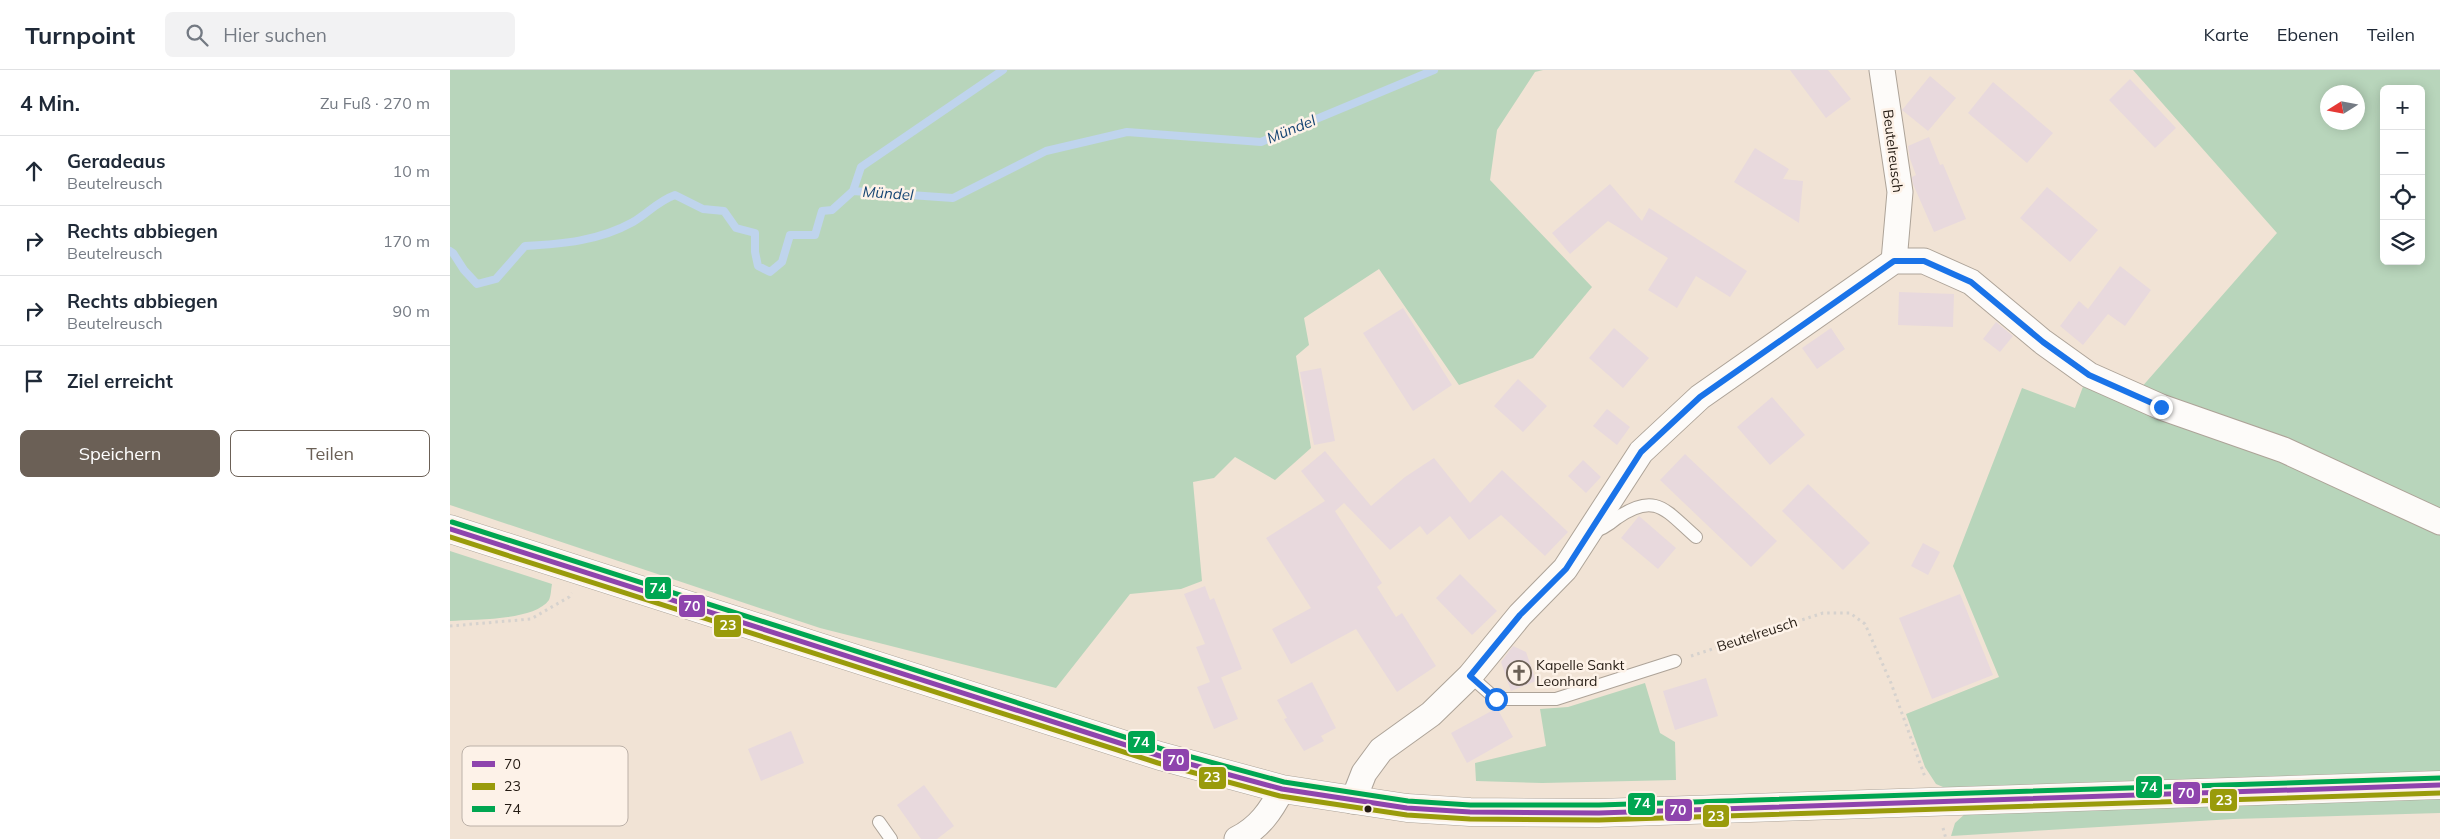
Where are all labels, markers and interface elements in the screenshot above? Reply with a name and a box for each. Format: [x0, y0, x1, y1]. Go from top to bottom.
search box [165, 12, 515, 57]
text: Turnpoint [25, 20, 135, 50]
icon: search [183, 21, 211, 49]
text: Hier suchen [223, 23, 327, 47]
text: Karte [2203, 23, 2249, 46]
text: Ebenen [2277, 23, 2339, 46]
text: Teilen [2367, 23, 2415, 46]
north arrow [2320, 85, 2365, 130]
map controls [2380, 85, 2425, 265]
button: + [2380, 85, 2425, 130]
text: 4 Min. [20, 90, 80, 116]
text: Zu Fuß · 270 m [320, 93, 430, 113]
street label: Beutelreusch [1879, 108, 1907, 194]
water label: Mündel [1264, 110, 1319, 147]
button: − [2380, 130, 2425, 175]
text: Geradeaus [67, 149, 165, 173]
icon: ahead [20, 157, 48, 185]
text: 10 m [393, 161, 430, 181]
text: Beutelreusch [67, 173, 163, 193]
button: locate [2380, 175, 2425, 220]
water label: Mündel [862, 182, 915, 204]
text: Rechts abbiegen [67, 219, 218, 243]
button: layers [2380, 220, 2425, 265]
icon: right [20, 227, 48, 255]
text: 170 m [383, 231, 430, 251]
text: Beutelreusch [67, 243, 163, 263]
text: Rechts abbiegen [67, 289, 218, 313]
icon: right [20, 297, 48, 325]
text: 90 m [393, 301, 430, 321]
text: Beutelreusch [67, 313, 163, 333]
icon: arrive [20, 367, 48, 395]
text: Ziel erreicht [67, 369, 173, 393]
route end [2150, 396, 2173, 419]
button: Speichern [20, 430, 220, 477]
button: Teilen [230, 430, 430, 477]
line badge: 74 [644, 576, 672, 600]
text: 74 [650, 579, 667, 597]
line badge: 70 [678, 594, 706, 618]
text: 70 [684, 597, 700, 615]
street label: Beutelreusch [1714, 612, 1800, 656]
line badge: 23 [713, 614, 742, 638]
text: 23 [720, 616, 736, 634]
place label: Kapelle Sankt Leonhard [1536, 656, 1625, 690]
church icon: Kapelle Sankt Leonhard [1506, 660, 1532, 686]
route start [1485, 688, 1508, 711]
line badge: 74 [1127, 730, 1156, 754]
text: 74 [1133, 733, 1150, 751]
legend [462, 746, 628, 826]
line badge: 70 [1162, 748, 1190, 772]
text: 70 [1168, 751, 1184, 769]
text: 70 [504, 755, 521, 773]
line badge: 23 [1198, 766, 1227, 790]
text: 23 [1204, 768, 1220, 786]
line badge: 74 [2135, 775, 2163, 799]
text: 23 [504, 777, 521, 795]
text: 74 [2141, 778, 2158, 796]
line badge: 70 [2172, 781, 2201, 805]
text: 70 [2178, 784, 2194, 802]
line badge: 23 [2209, 788, 2238, 812]
text: 23 [2216, 791, 2232, 809]
line badge: 74 [1627, 792, 1656, 816]
text: 74 [1634, 794, 1651, 812]
line badge: 70 [1664, 798, 1693, 822]
text: 74 [504, 800, 521, 818]
text: 70 [1670, 801, 1686, 819]
unlabelled marker [1363, 804, 1373, 814]
line badge: 23 [1702, 804, 1730, 828]
text: 23 [1708, 807, 1724, 825]

